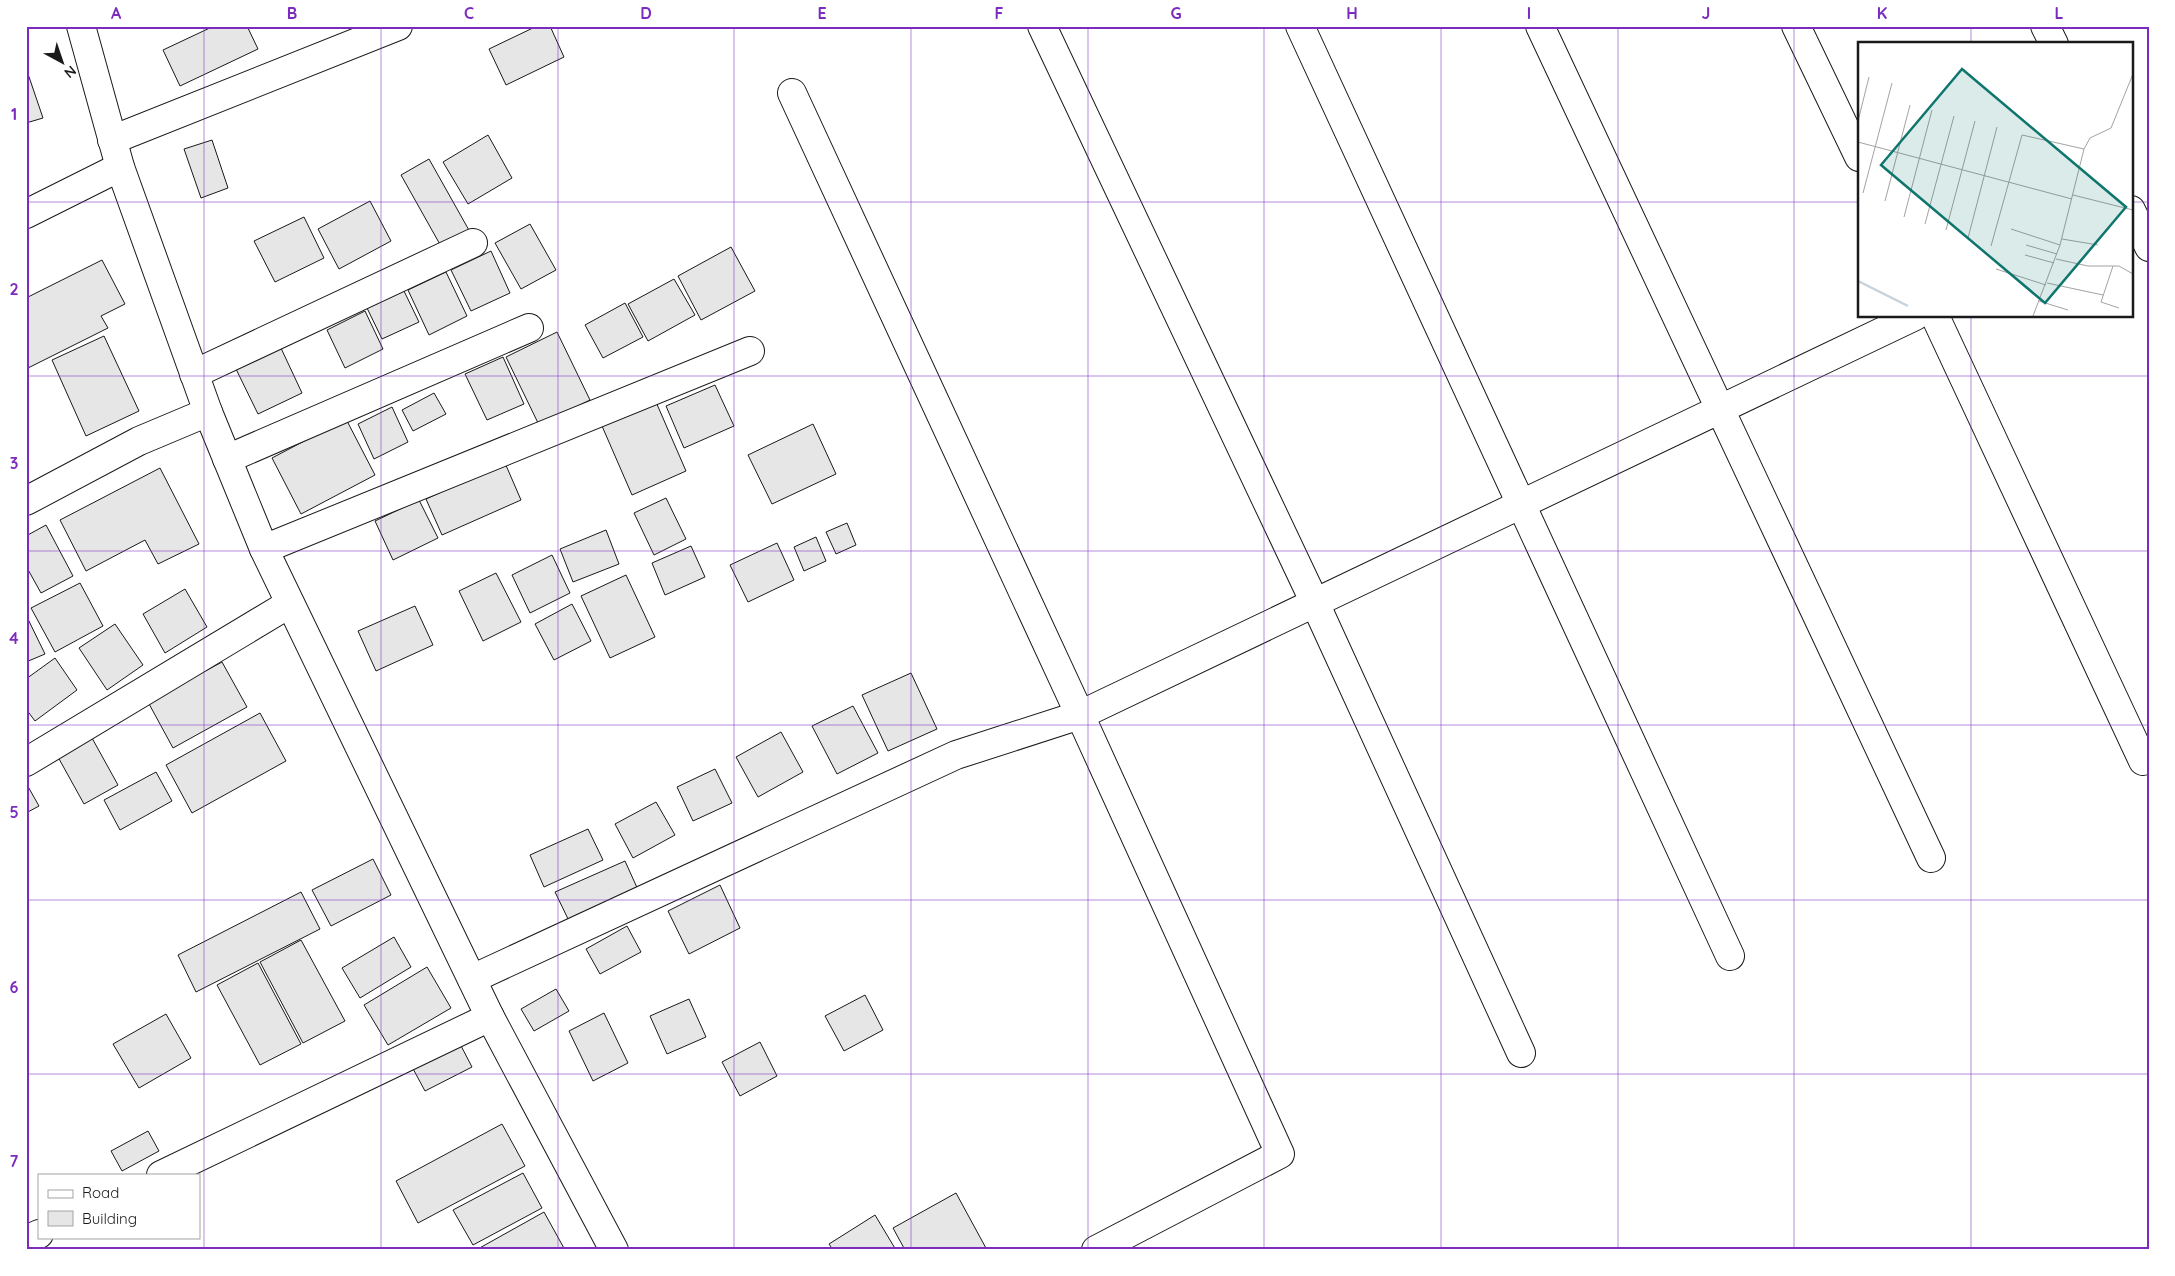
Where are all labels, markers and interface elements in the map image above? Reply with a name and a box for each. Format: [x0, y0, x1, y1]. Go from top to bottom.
text: A [111, 3, 122, 23]
text: B [287, 3, 297, 23]
text: C [464, 3, 474, 23]
text: D [640, 3, 652, 23]
text: E [817, 3, 827, 23]
text: F [995, 3, 1004, 23]
text: G [1170, 3, 1182, 23]
text: H [1346, 3, 1358, 23]
text: I [1527, 3, 1531, 23]
text: J [1702, 3, 1710, 23]
text: K [1877, 3, 1887, 23]
text: L [2055, 3, 2064, 23]
north arrow [38, 38, 88, 88]
inset map [1858, 42, 2132, 318]
text: N [61, 62, 80, 82]
text: 1 [11, 104, 17, 124]
text: 2 [9, 279, 19, 299]
text: 3 [10, 453, 18, 473]
text: 4 [9, 628, 19, 648]
text: 5 [9, 802, 19, 822]
text: 6 [10, 977, 19, 997]
text: 7 [10, 1151, 19, 1171]
legend [38, 1174, 200, 1238]
text: Road [82, 1183, 119, 1202]
text: Building [82, 1209, 137, 1228]

